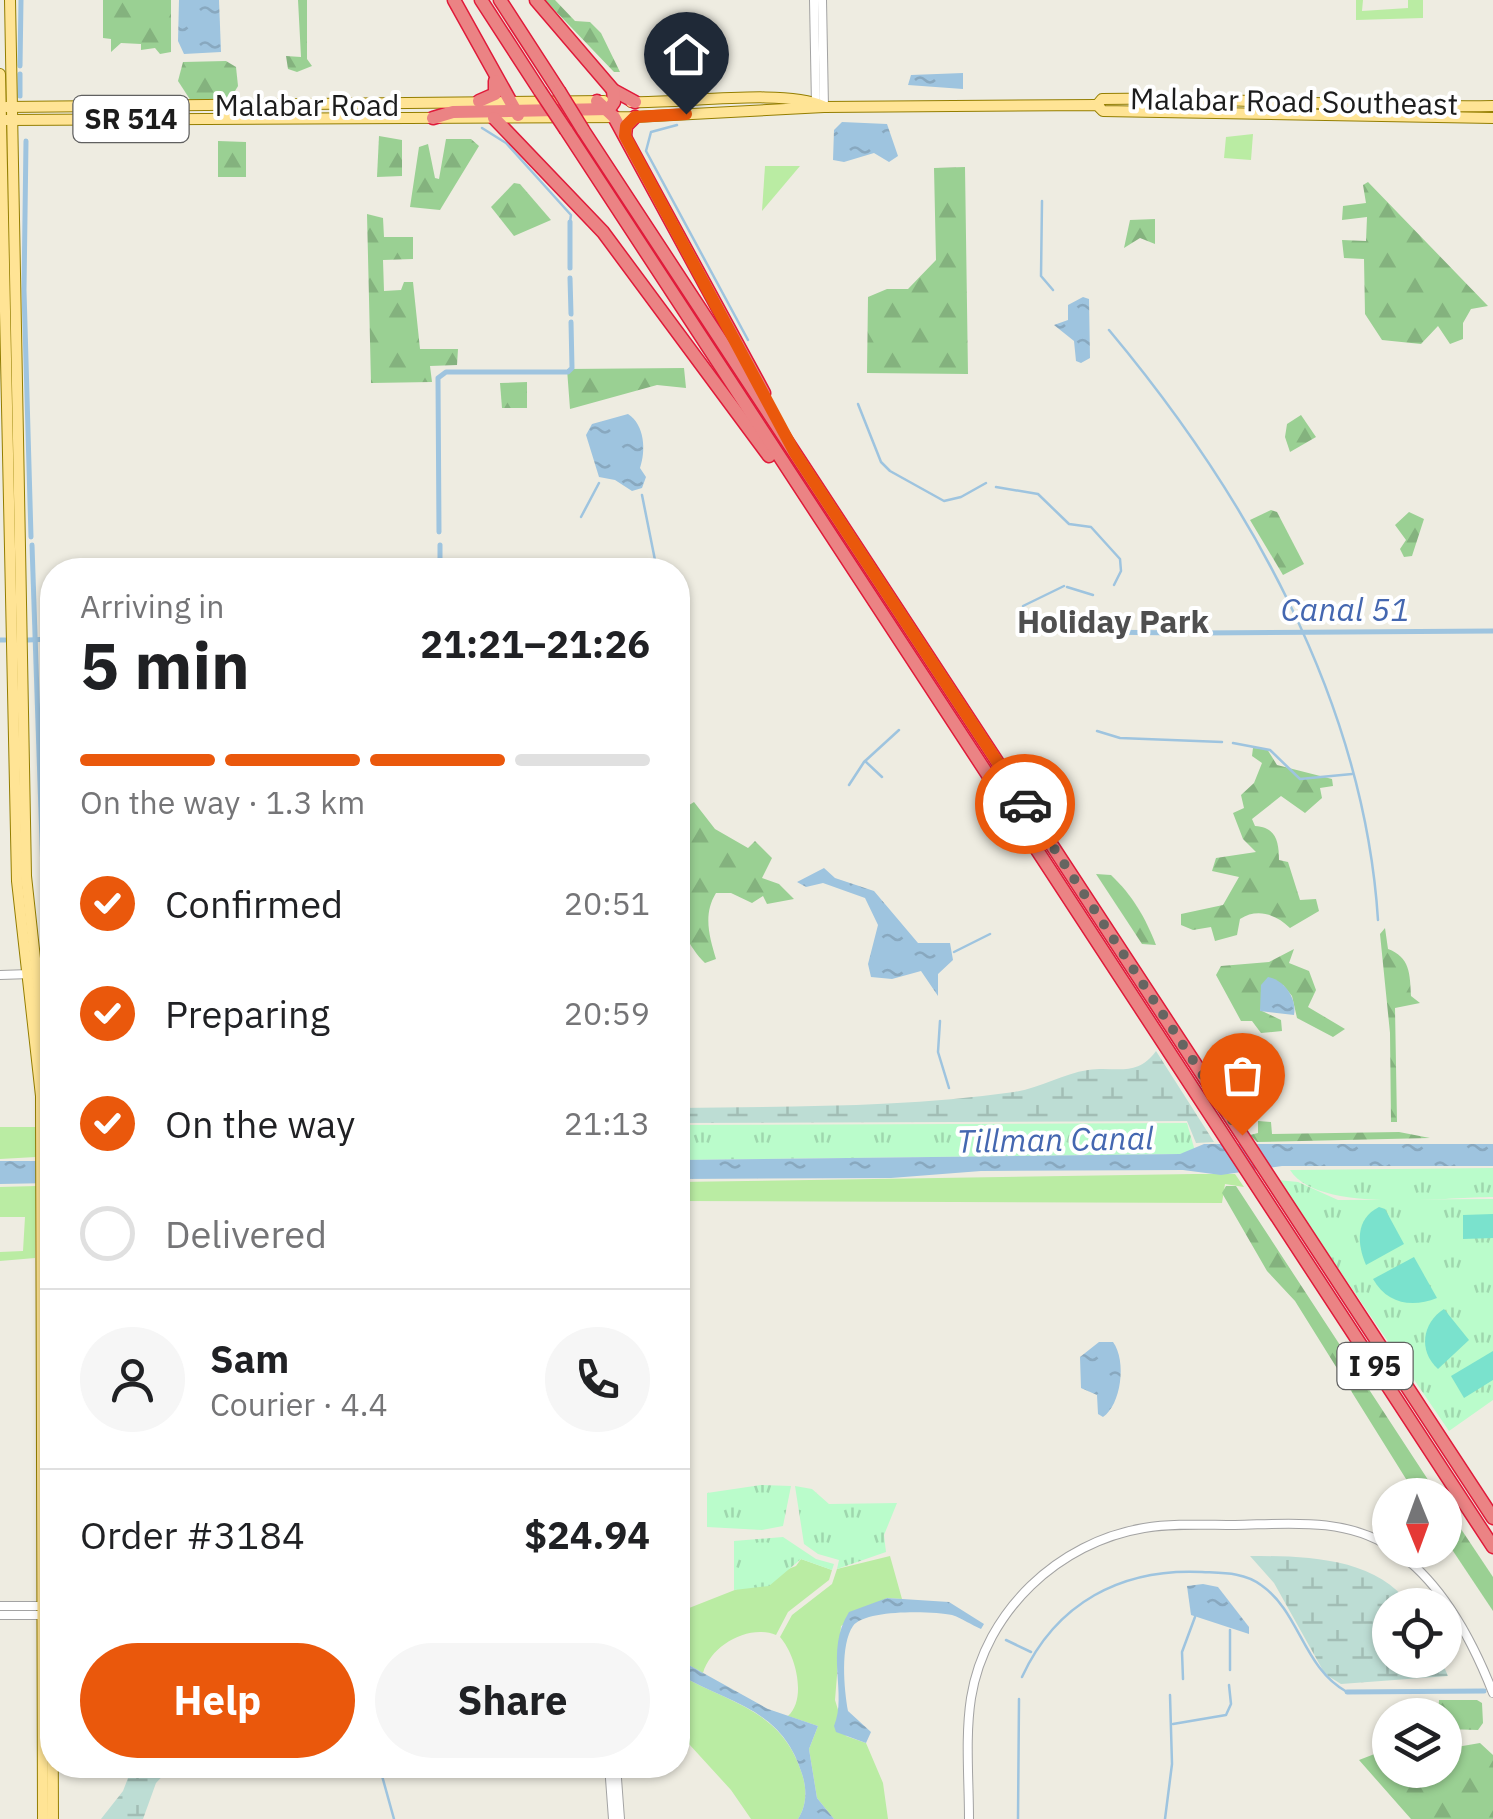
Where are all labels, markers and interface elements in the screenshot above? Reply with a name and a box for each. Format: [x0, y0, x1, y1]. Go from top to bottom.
pin [644, 12, 729, 115]
icon: home [659, 27, 714, 82]
street label: Malabar Road Southeast [1130, 78, 1459, 123]
street label: Malabar Road [214, 85, 400, 124]
road number: SR 514 [74, 96, 188, 142]
text: Arriving in [80, 585, 225, 627]
water label: Canal 51 [1281, 588, 1409, 630]
district label: Holiday Park [1017, 600, 1210, 642]
text: 21:21–21:26 [420, 619, 650, 668]
text: 5 min [80, 622, 250, 707]
courier [975, 754, 1075, 854]
icon: car [998, 777, 1053, 832]
text: On the way · 1.3 km [80, 781, 365, 823]
icon: check [80, 876, 135, 931]
text: Confirmed [165, 879, 343, 928]
text: 20:51 [564, 882, 650, 924]
icon: check [80, 986, 135, 1041]
text: Preparing [165, 989, 330, 1038]
text: 20:59 [564, 992, 650, 1034]
pin [1200, 1033, 1285, 1136]
icon: bag [1215, 1048, 1270, 1103]
icon: check [80, 1096, 135, 1151]
text: On the way [165, 1099, 355, 1148]
text: 21:13 [564, 1102, 650, 1144]
water label: Tillman Canal [956, 1116, 1154, 1162]
text: Delivered [165, 1209, 327, 1258]
button: person [80, 1327, 185, 1432]
button: phone [545, 1327, 650, 1432]
text: Sam [210, 1334, 289, 1383]
road number: I 95 [1338, 1343, 1412, 1389]
text: Courier · 4.4 [210, 1383, 388, 1425]
north arrow [1372, 1478, 1462, 1568]
map controls [1372, 1478, 1462, 1788]
text: Order #3184 [80, 1510, 305, 1559]
text: $24.94 [524, 1510, 650, 1559]
button: locate [1372, 1588, 1462, 1678]
button: Help [80, 1643, 355, 1758]
button: Share [375, 1643, 650, 1758]
button: layers [1372, 1698, 1462, 1788]

